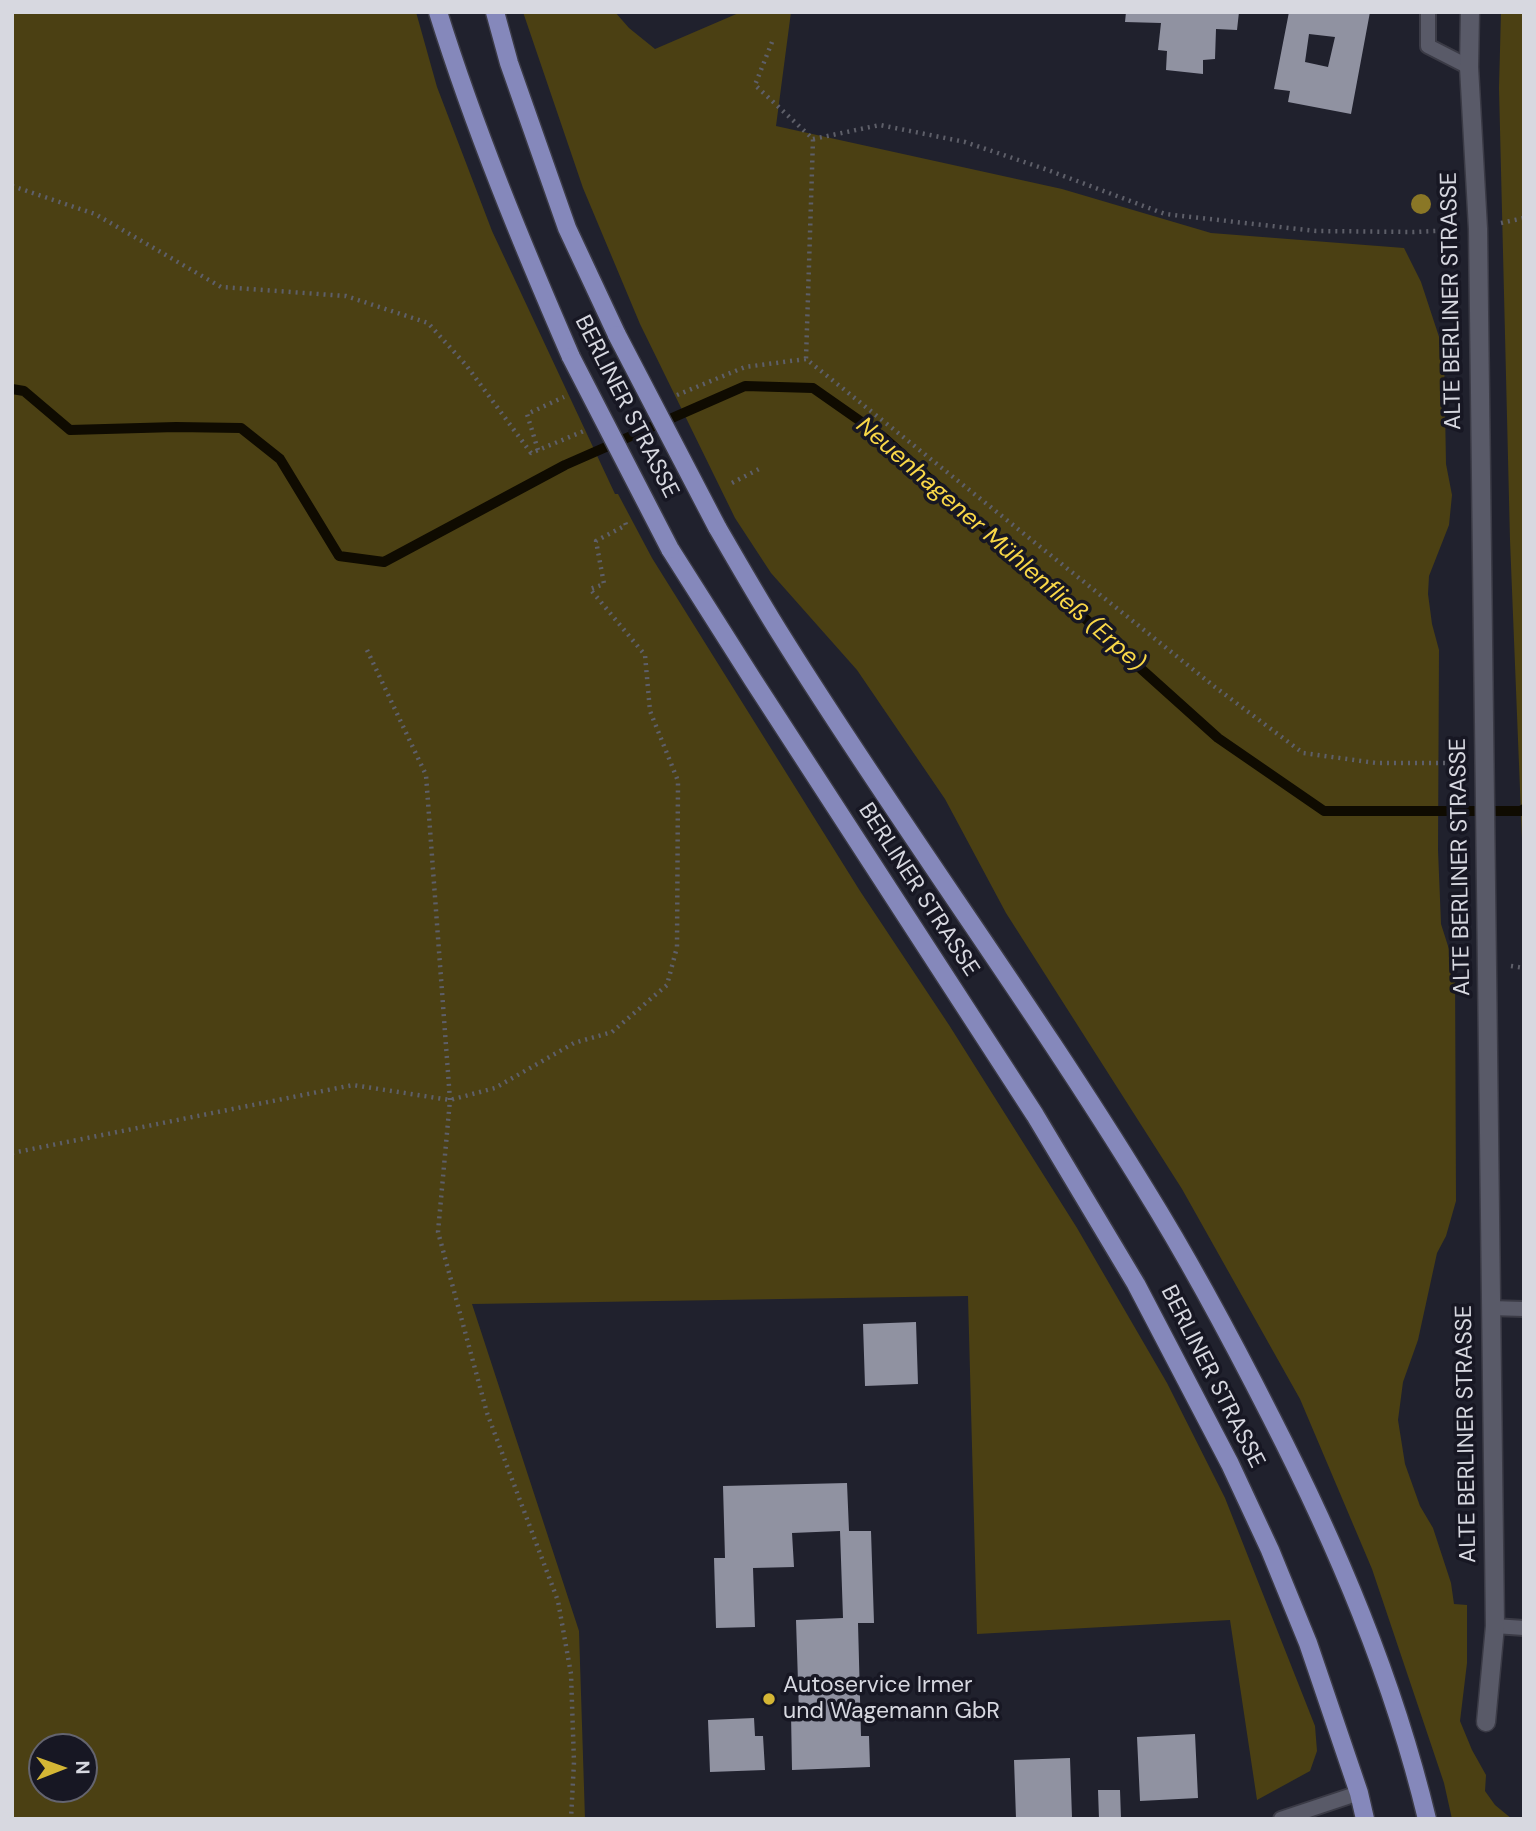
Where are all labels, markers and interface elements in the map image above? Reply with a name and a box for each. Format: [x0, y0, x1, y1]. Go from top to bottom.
street label: ALTE BERLINER STRASSE [1436, 172, 1468, 430]
street label: BERLINER STRASSE [568, 311, 684, 503]
water label: Neuenhagener Mühlenfließ (Erpe) [850, 412, 1150, 678]
street label: ALTE BERLINER STRASSE [1445, 738, 1477, 996]
street label: BERLINER STRASSE [852, 798, 984, 982]
street label: BERLINER STRASSE [1154, 1281, 1270, 1473]
street label: ALTE BERLINER STRASSE [1451, 1305, 1483, 1563]
place label: Autoservice Irmer und Wagemann GbR [783, 1672, 1000, 1726]
marker: Autoservice Irmer und Wagemann GbR [761, 1691, 777, 1707]
north arrow [28, 1733, 98, 1803]
text: N [70, 1761, 95, 1775]

